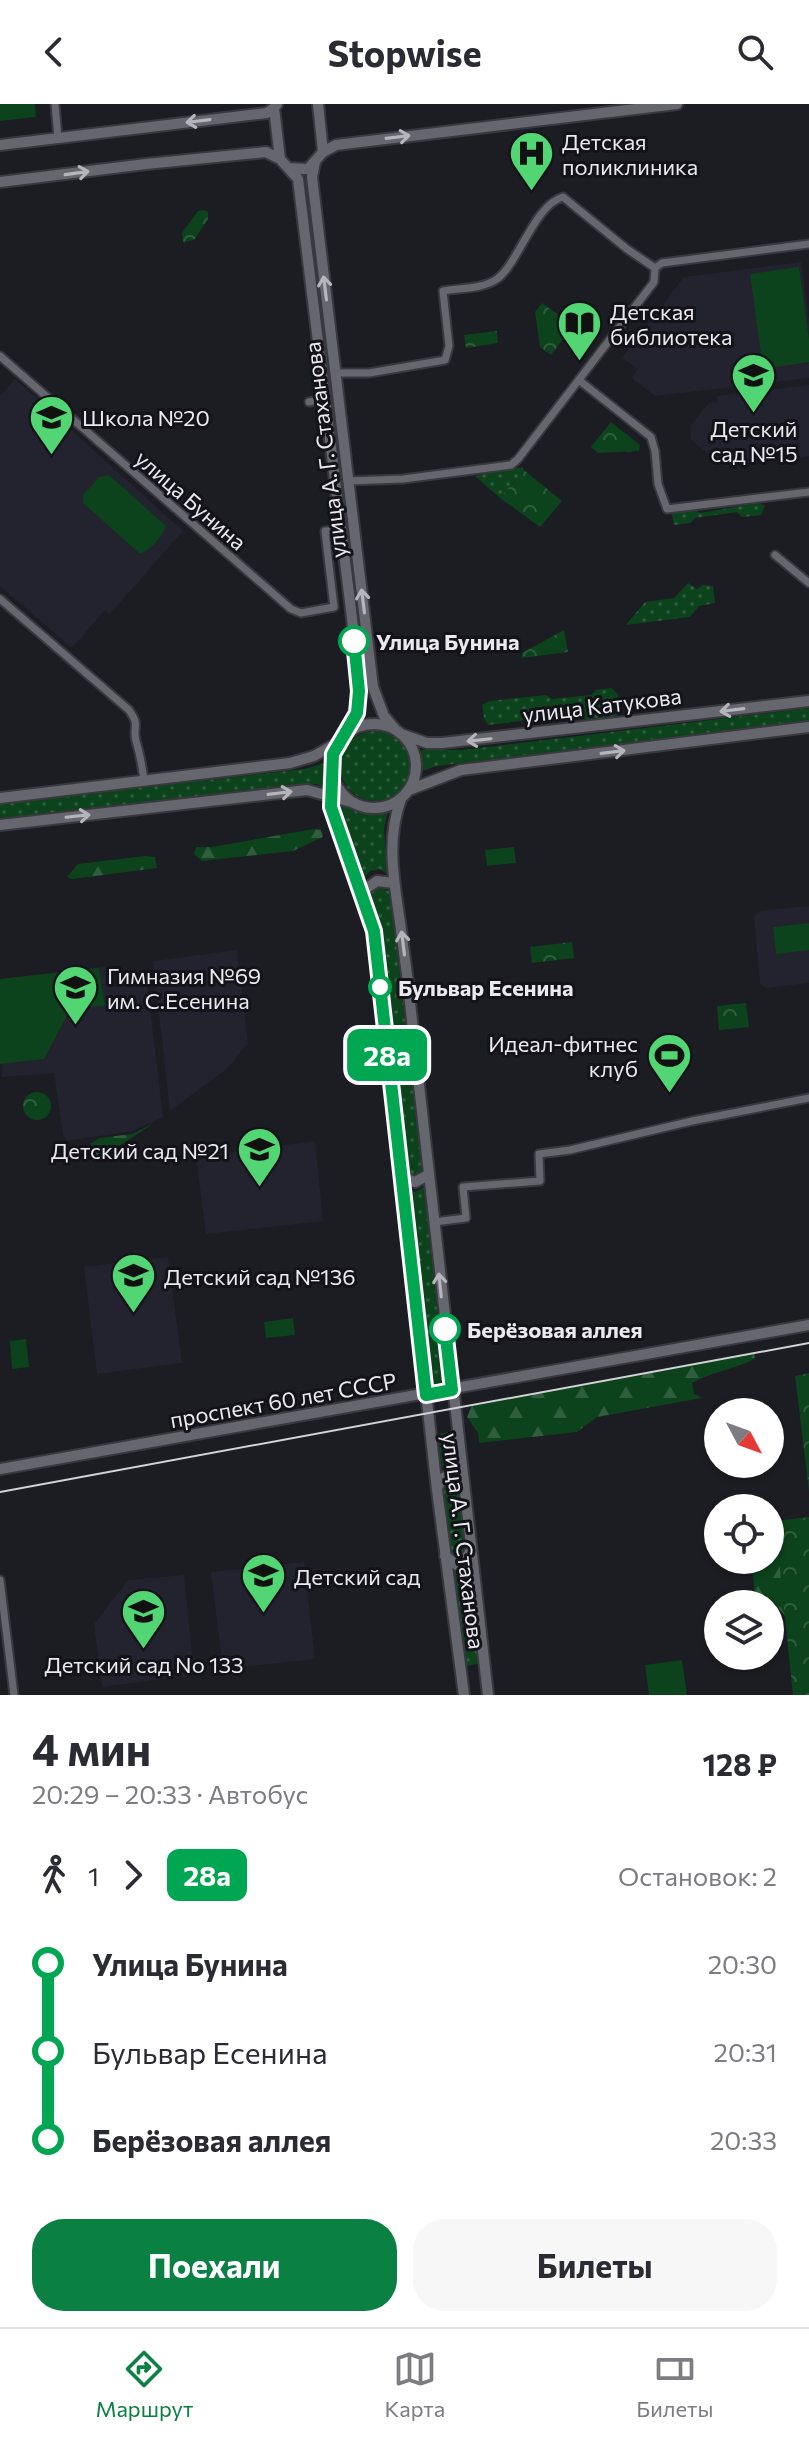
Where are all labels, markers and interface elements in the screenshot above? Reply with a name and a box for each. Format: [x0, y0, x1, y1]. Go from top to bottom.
icon: back [32, 30, 76, 74]
text: Stopwise [327, 30, 482, 74]
icon: search [733, 30, 777, 74]
one-way arrow [185, 114, 212, 129]
place label: Детская поликлиника [562, 128, 698, 180]
one-way arrow [384, 130, 411, 145]
hospital icon: Детская поликлиника [507, 130, 555, 193]
one-way arrow [64, 165, 90, 180]
one-way arrow [318, 275, 333, 301]
place label: Детская библиотека [610, 298, 732, 350]
library icon: Детская библиотека [555, 300, 603, 363]
street label: улица А. Г. Стаханова [298, 340, 352, 560]
school or university icon: Детский сад №15 [730, 351, 778, 414]
school or university icon: Школа №20 [27, 393, 75, 456]
place label: Школа №20 [82, 404, 210, 431]
place label: Детский сад №15 [710, 415, 798, 467]
street label: улица Бунина [130, 444, 252, 556]
one-way arrow [355, 589, 370, 614]
marker: Улица Бунина [339, 626, 369, 656]
place label: Улица Бунина [376, 628, 520, 655]
street label: улица Катукова [521, 682, 683, 728]
one-way arrow [719, 703, 745, 718]
one-way arrow [466, 732, 493, 747]
one-way arrow [600, 744, 625, 759]
one-way arrow [266, 785, 293, 800]
one-way arrow [64, 809, 90, 824]
one-way arrow [395, 931, 410, 956]
place label: Гимназия №69 им. С.Есенина [107, 962, 261, 1014]
school or university icon: Гимназия №69 им. С.Есенина [52, 964, 100, 1027]
place label: Бульвар Есенина [398, 974, 574, 1001]
marker: Бульвар Есенина [369, 976, 391, 998]
line badge: 28а [341, 1029, 433, 1081]
place label: Идеал-фитнес клуб [488, 1030, 638, 1082]
sports icon: Идеал-фитнес клуб [645, 1032, 693, 1095]
text: 28а [363, 1038, 411, 1072]
school or university icon: Детский сад №21 [236, 1126, 284, 1189]
place label: Детский сад №21 [51, 1137, 229, 1164]
school or university icon: Детский сад №136 [109, 1252, 157, 1315]
place label: Детский сад №136 [164, 1263, 356, 1290]
one-way arrow [433, 1272, 448, 1299]
marker: Берёзовая аллея [430, 1314, 460, 1344]
place label: Берёзовая аллея [467, 1316, 643, 1343]
street label: проспект 60 лет СССР [168, 1367, 398, 1433]
north arrow [704, 1398, 784, 1478]
map controls [704, 1398, 784, 1670]
street label: улица А. Г. Стаханова [437, 1431, 491, 1651]
button: locate [704, 1494, 784, 1574]
school or university icon: Детский сад [239, 1552, 287, 1615]
place label: Детский сад [294, 1563, 420, 1590]
school or university icon: Детский сад No 133 [120, 1587, 168, 1650]
button: layers [704, 1590, 784, 1670]
place label: Детский сад No 133 [45, 1651, 243, 1678]
text: 4 мин [32, 1721, 151, 1775]
text: 128 ₽ [702, 1745, 777, 1782]
text: 20:29 – 20:33 · Автобус [32, 1778, 308, 1809]
icon: walk [32, 1853, 76, 1897]
icon: forward [111, 1853, 155, 1897]
text: 28а [183, 1858, 231, 1892]
text: 1 [88, 1860, 99, 1891]
text: Остановок: 2 [618, 1860, 777, 1891]
text: Улица Бунина [92, 1945, 288, 1982]
text: 20:30 [708, 1948, 777, 1979]
text: Бульвар Есенина [92, 2033, 328, 2070]
text: 20:31 [714, 2036, 777, 2067]
text: Берёзовая аллея [92, 2121, 331, 2158]
text: 20:33 [710, 2124, 777, 2155]
button: Поехали [32, 2219, 397, 2311]
button: Билеты [413, 2219, 777, 2311]
tab: Маршрут [96, 2347, 193, 2422]
tab: Карта [385, 2347, 445, 2422]
tab: Билеты [636, 2347, 713, 2422]

